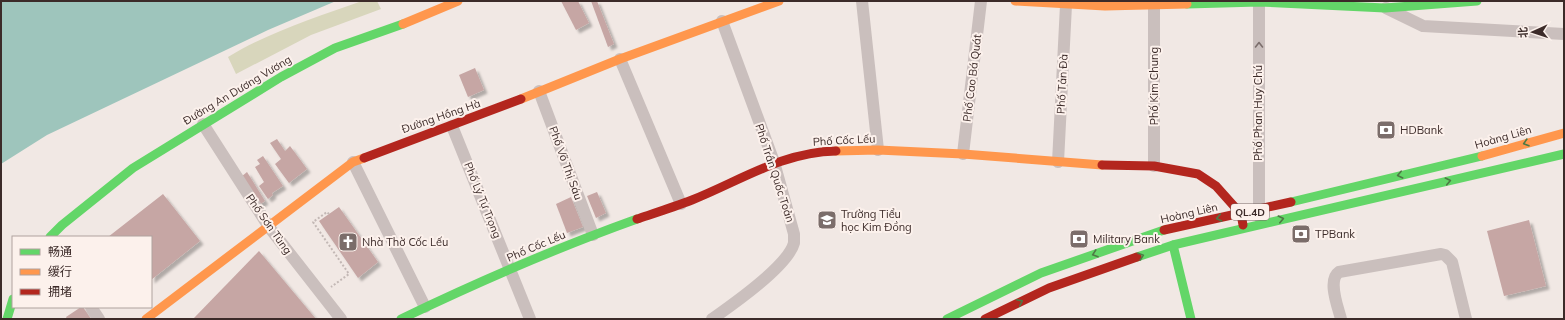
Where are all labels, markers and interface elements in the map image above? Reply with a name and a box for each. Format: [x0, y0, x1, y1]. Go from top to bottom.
north arrow [1513, 12, 1553, 52]
text: 北 [1516, 27, 1530, 38]
street label: Phố Cao Bá Quát [960, 33, 984, 123]
one-way arrow [1255, 42, 1263, 48]
street label: Phố Kim Chung [1147, 47, 1161, 125]
street label: Đường An Dương Vương [180, 52, 294, 128]
street label: Phố Tản Đà [1053, 54, 1071, 114]
street label: Phố Phan Huy Chú [1251, 65, 1265, 161]
street label: Đường Hồng Hà [400, 96, 482, 136]
bank icon: HDBank [1375, 119, 1397, 141]
street label: Phố Trần Quốc Toản [752, 122, 798, 224]
street label: Hoàng Liên [1473, 122, 1533, 152]
place label: HDBank [1400, 123, 1443, 137]
street label: Phố Võ Thị Sáu [546, 124, 586, 202]
street label: Phố Cốc Lếu [812, 131, 876, 149]
one-way arrow [1523, 138, 1530, 147]
street label: Phố Lý Tự Trọng [461, 160, 505, 240]
one-way arrow [1397, 170, 1404, 179]
one-way arrow [1445, 177, 1451, 185]
street label: Phố Sơn Tùng [243, 191, 295, 257]
street label: Hoàng Liên [1159, 200, 1219, 226]
road number: QL.4D [1231, 204, 1269, 220]
place label: Trường Tiểu học Kim Đồng [841, 207, 912, 234]
school or university icon: Trường Tiểu học Kim Đồng [816, 209, 838, 231]
one-way arrow [1216, 214, 1223, 222]
one-way arrow [1278, 216, 1284, 224]
bank icon: TPBank [1290, 223, 1312, 245]
street label: Phố Cốc Lếu [504, 227, 568, 265]
place label: TPBank [1315, 227, 1355, 241]
bank icon: Military Bank [1068, 228, 1090, 250]
church icon: Nhà Thờ Cốc Lếu [337, 231, 359, 253]
place label: Military Bank [1093, 232, 1160, 246]
place label: Nhà Thờ Cốc Lếu [362, 235, 448, 249]
legend [12, 236, 152, 308]
text: 畅通 [48, 244, 72, 259]
one-way arrow [1091, 249, 1098, 258]
one-way arrow [1138, 252, 1145, 260]
text: 缓行 [48, 264, 72, 279]
text: 拥堵 [48, 284, 72, 299]
one-way arrow [1016, 299, 1023, 307]

